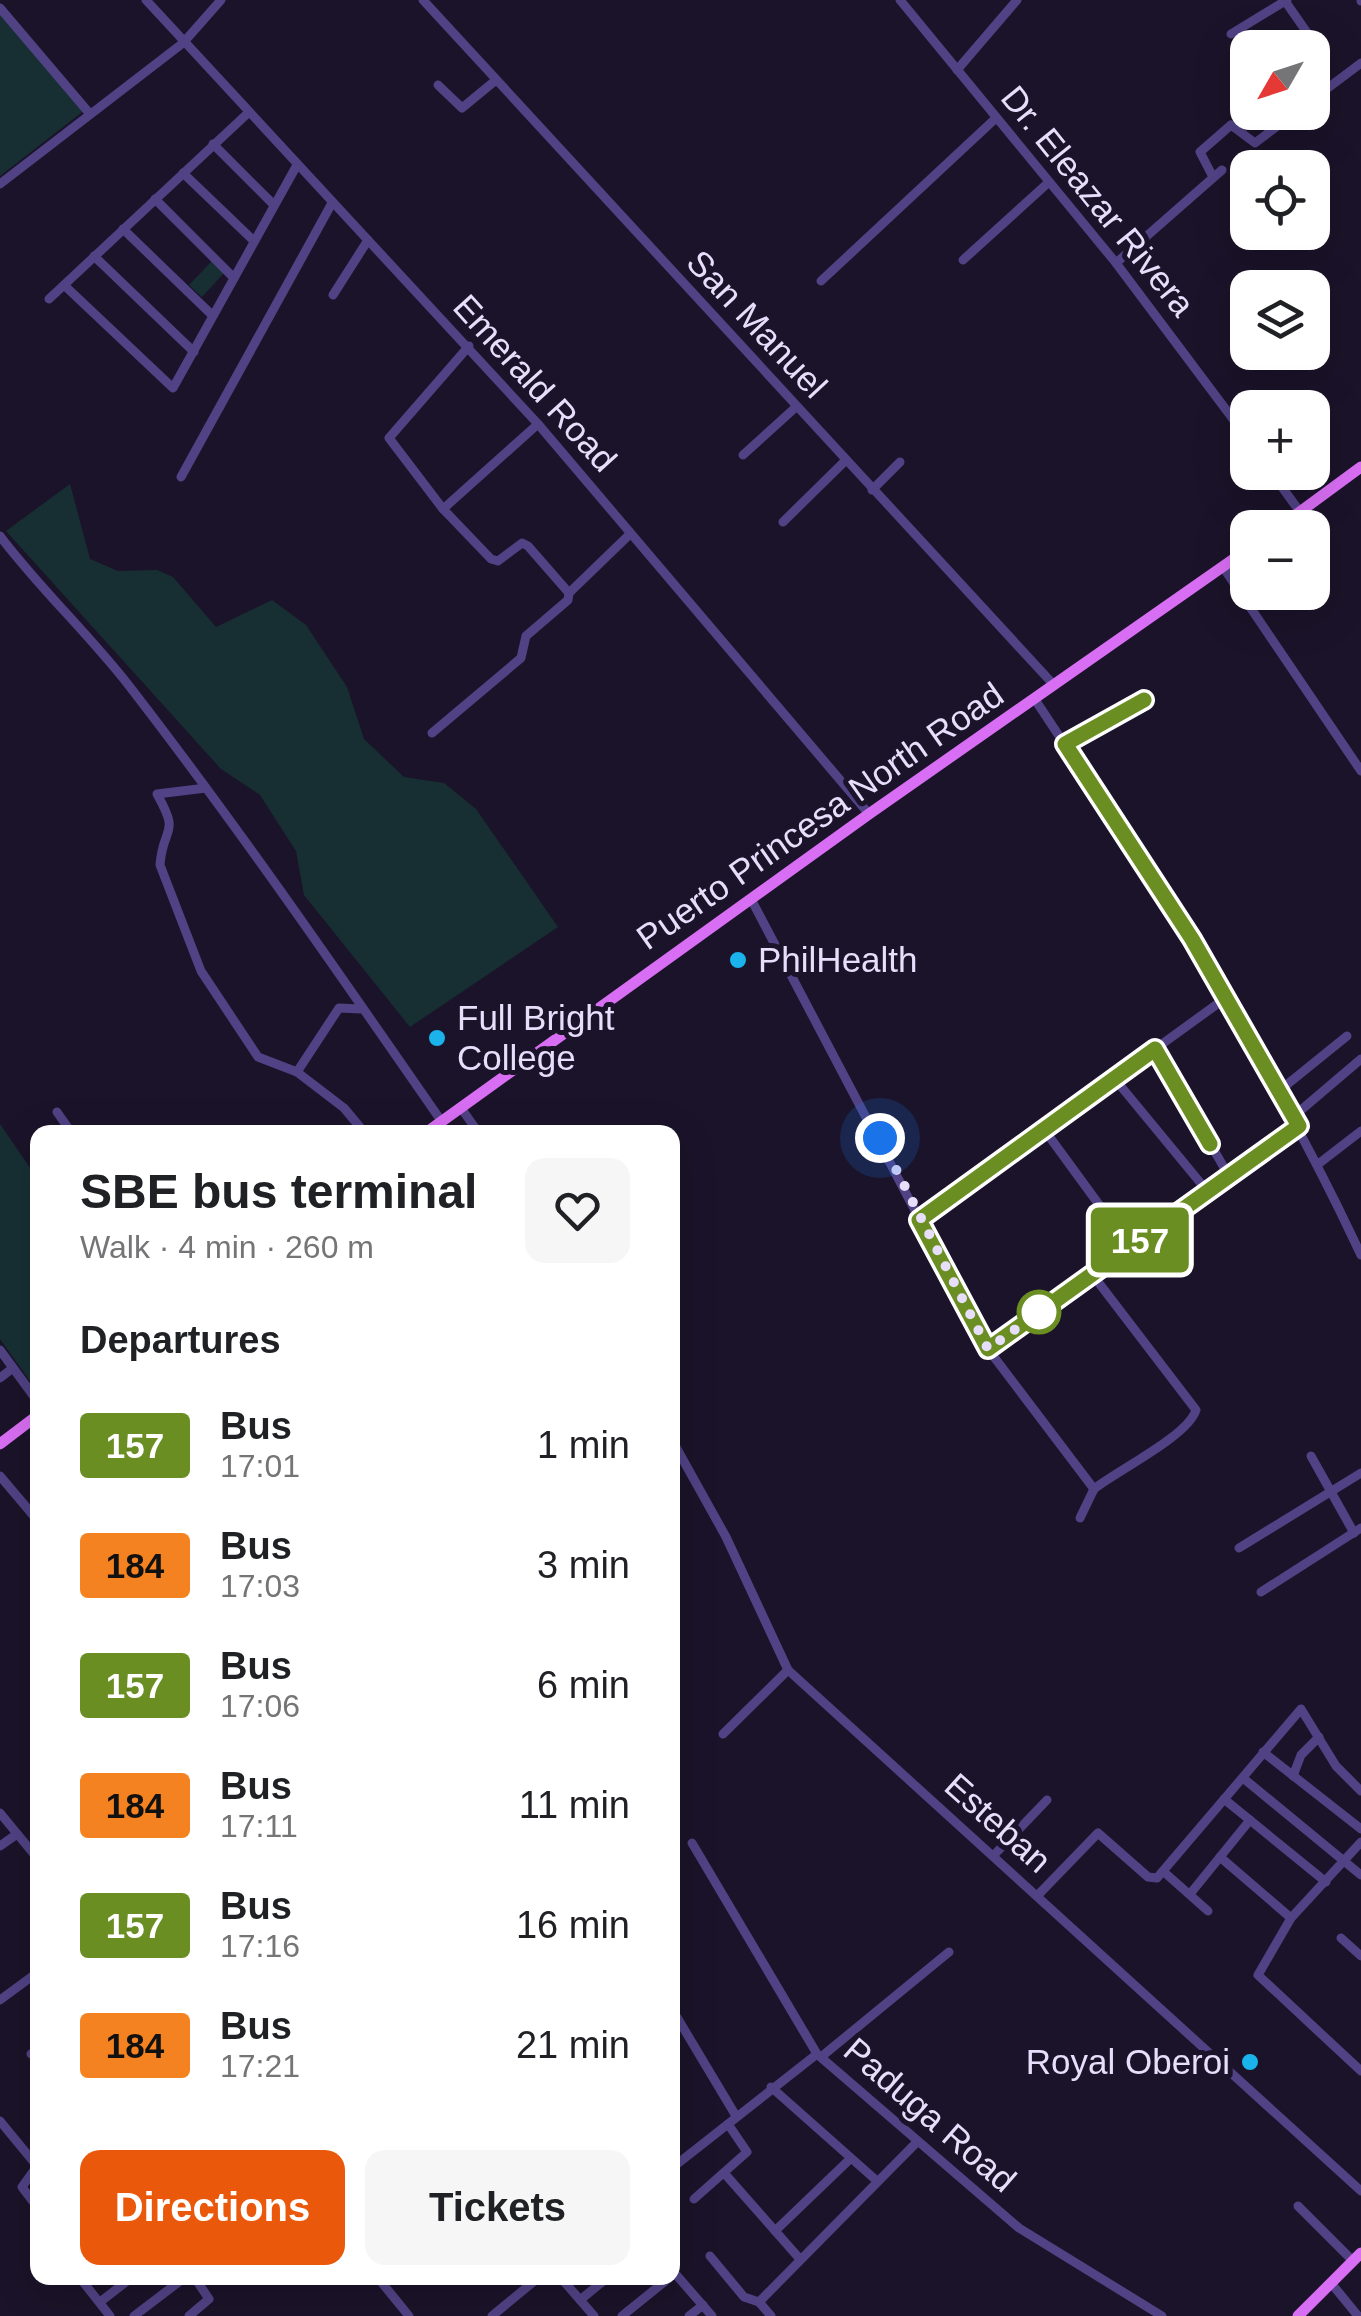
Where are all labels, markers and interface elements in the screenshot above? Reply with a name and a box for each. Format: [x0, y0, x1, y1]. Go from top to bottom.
north arrow [1230, 30, 1330, 130]
map controls [1230, 30, 1330, 610]
street label: Dr. Eleazar Rivera [994, 78, 1203, 324]
button: locate [1230, 150, 1330, 250]
street label: San Manuel [679, 242, 835, 405]
button: layers [1230, 270, 1330, 370]
street label: Emerald Road [446, 286, 625, 479]
button: + [1230, 390, 1330, 490]
button: − [1230, 510, 1330, 610]
street label: Puerto Princesa North Road [629, 674, 1010, 957]
place label: PhilHealth [758, 940, 918, 979]
marker: PhilHealth [727, 949, 749, 971]
place label: Full Bright College [457, 998, 615, 1077]
marker: Full Bright College [426, 1027, 448, 1049]
your location [855, 1113, 905, 1163]
button: heart [525, 1158, 630, 1263]
text: SBE bus terminal [80, 1165, 477, 1218]
line badge: 157 [1082, 1208, 1198, 1272]
text: 157 [1111, 1221, 1169, 1260]
text: Walk · 4 min · 260 m [80, 1229, 374, 1265]
unlabelled marker [1018, 1291, 1060, 1333]
text: Departures [80, 1319, 281, 1361]
text: Bus [220, 1405, 292, 1447]
text: 1 min [537, 1424, 630, 1466]
text: 157 [106, 1426, 164, 1465]
text: 17:01 [220, 1448, 300, 1484]
text: Bus [220, 1525, 292, 1567]
text: 3 min [537, 1544, 630, 1586]
text: 184 [106, 1546, 164, 1585]
text: 17:03 [220, 1568, 300, 1604]
text: Bus [220, 1645, 292, 1687]
text: 6 min [537, 1664, 630, 1706]
text: 157 [106, 1666, 164, 1705]
text: 17:06 [220, 1688, 300, 1724]
text: Bus [220, 1765, 292, 1807]
street label: Esteban [938, 1765, 1059, 1880]
text: 11 min [519, 1784, 630, 1826]
text: 184 [106, 1786, 164, 1825]
text: 17:11 [220, 1808, 298, 1844]
text: Bus [220, 1885, 292, 1927]
text: 16 min [516, 1904, 630, 1946]
text: 157 [106, 1906, 164, 1945]
text: 17:16 [220, 1928, 300, 1964]
text: Bus [220, 2005, 292, 2047]
text: 21 min [516, 2024, 630, 2066]
text: 184 [106, 2026, 164, 2065]
street label: Paduga Road [837, 2030, 1024, 2200]
place label: Royal Oberoi [1026, 2042, 1230, 2081]
text: 17:21 [220, 2048, 300, 2084]
marker: Royal Oberoi [1239, 2051, 1261, 2073]
button: Directions [80, 2150, 345, 2265]
button: Tickets [365, 2150, 630, 2265]

